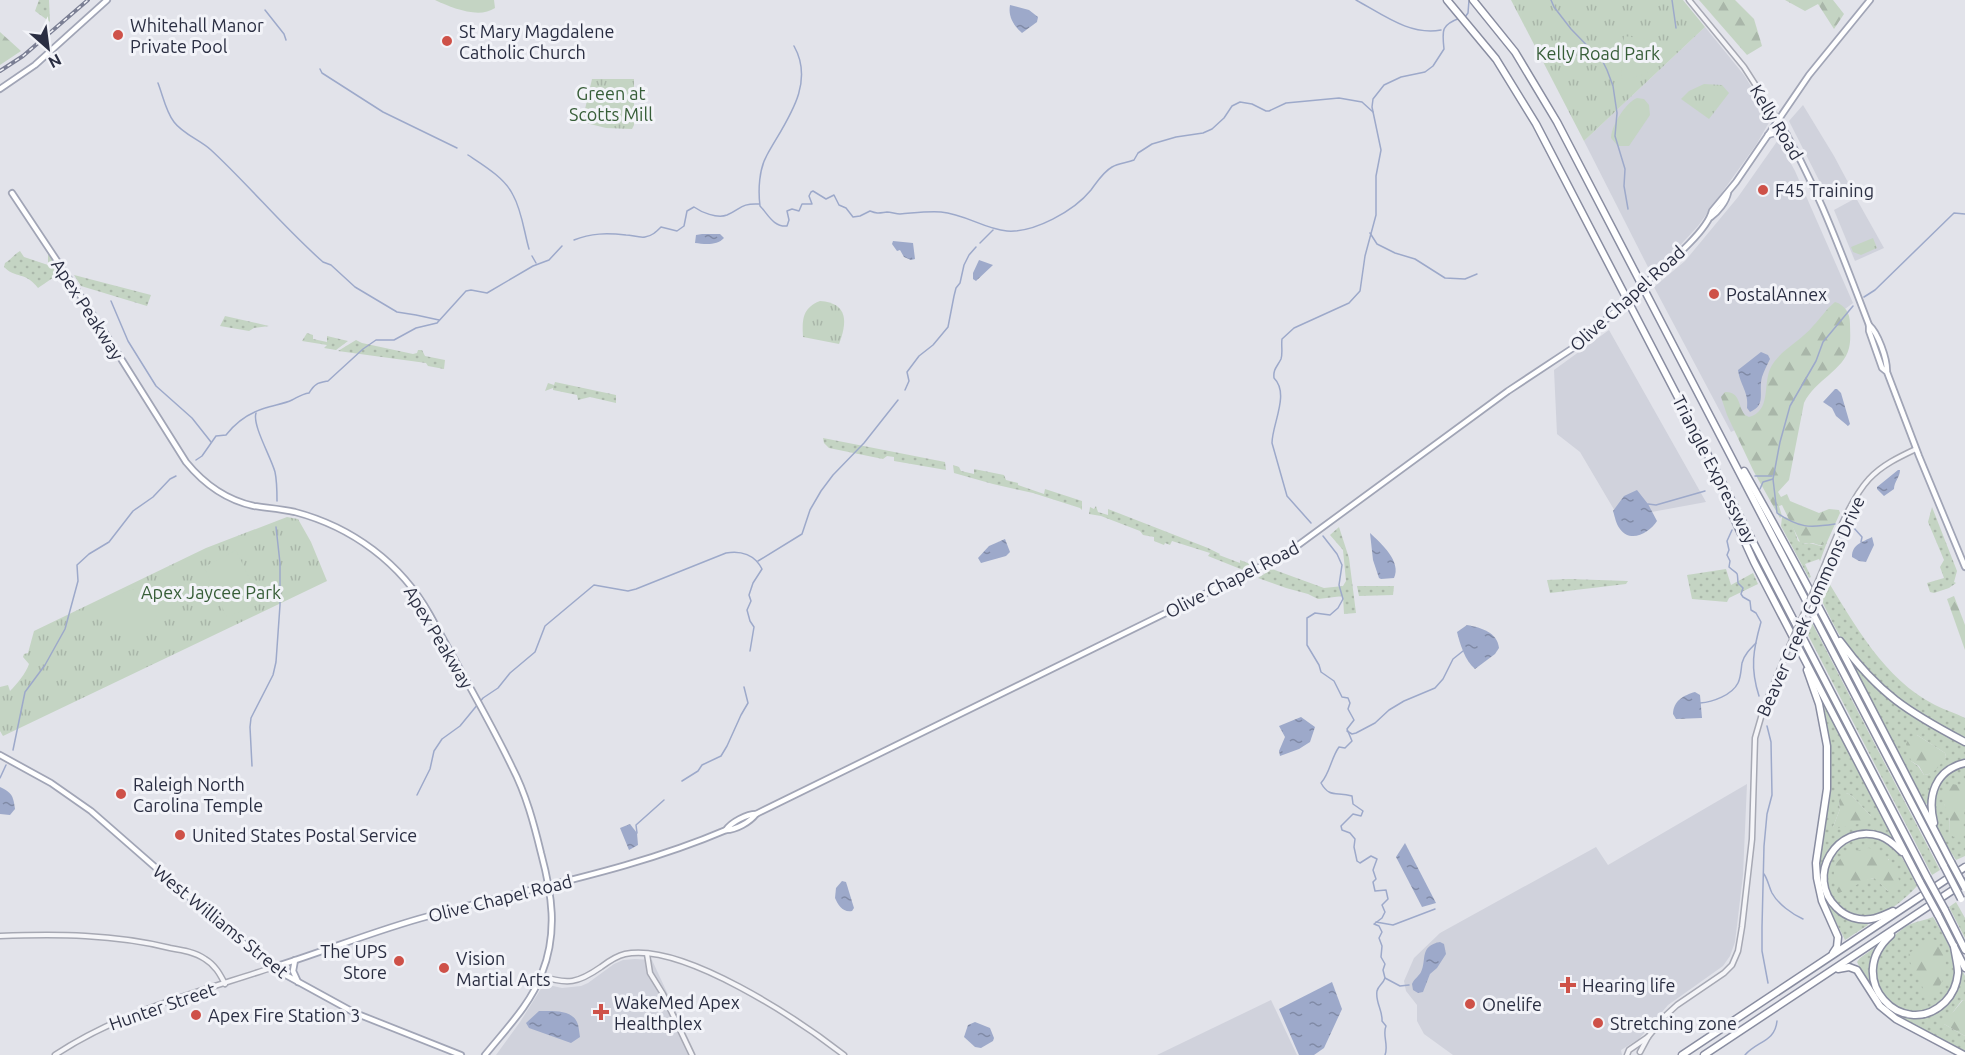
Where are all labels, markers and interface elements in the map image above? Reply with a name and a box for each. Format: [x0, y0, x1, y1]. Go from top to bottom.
place label: Whitehall Manor Private Pool [130, 15, 264, 56]
north arrow [18, 18, 78, 78]
place label: St Mary Magdalene Catholic Church [459, 21, 614, 62]
marker: Whitehall Manor Private Pool [111, 28, 125, 42]
marker: St Mary Magdalene Catholic Church [440, 34, 454, 48]
park label: Kelly Road Park [1536, 43, 1660, 63]
text: N [46, 50, 65, 72]
street label: Kelly Road [1747, 81, 1807, 163]
park label: Green at Scotts Mill [569, 83, 653, 124]
place label: F45 Training [1775, 180, 1874, 200]
marker: F45 Training [1756, 183, 1770, 197]
street label: Olive Chapel Road [1566, 241, 1688, 355]
street label: Apex Peakway [48, 255, 128, 363]
place label: PostalAnnex [1726, 284, 1827, 304]
marker: PostalAnnex [1707, 287, 1721, 301]
street label: Triangle Expressway [1669, 392, 1761, 547]
street label: Beaver Creek Commons Drive [1752, 493, 1868, 719]
street label: Olive Chapel Road [1162, 537, 1302, 621]
park label: Apex Jaycee Park [141, 582, 281, 602]
street label: Apex Peakway [401, 582, 478, 692]
place label: Raleigh North Carolina Temple [133, 774, 263, 815]
marker: Raleigh North Carolina Temple [114, 787, 128, 801]
place label: United States Postal Service [192, 825, 417, 845]
marker: United States Postal Service [173, 828, 187, 842]
street label: West Williams Street [150, 861, 292, 981]
street label: Olive Chapel Road [426, 870, 574, 926]
place label: The UPS Store [320, 941, 387, 982]
place label: Vision Martial Arts [456, 948, 551, 989]
marker: The UPS Store [392, 954, 406, 968]
marker: Vision Martial Arts [437, 961, 451, 975]
place label: Hearing life [1582, 975, 1676, 995]
marker: Hearing life [1559, 976, 1577, 994]
street label: Hunter Street [106, 978, 218, 1034]
place label: WakeMed Apex Healthplex [614, 992, 740, 1033]
place label: Onelife [1482, 994, 1542, 1014]
marker: Onelife [1463, 997, 1477, 1011]
marker: WakeMed Apex Healthplex [592, 1003, 610, 1021]
place label: Apex Fire Station 3 [208, 1005, 360, 1025]
marker: Apex Fire Station 3 [189, 1008, 203, 1022]
place label: Stretching zone [1610, 1013, 1737, 1033]
marker: Stretching zone [1591, 1016, 1605, 1030]

